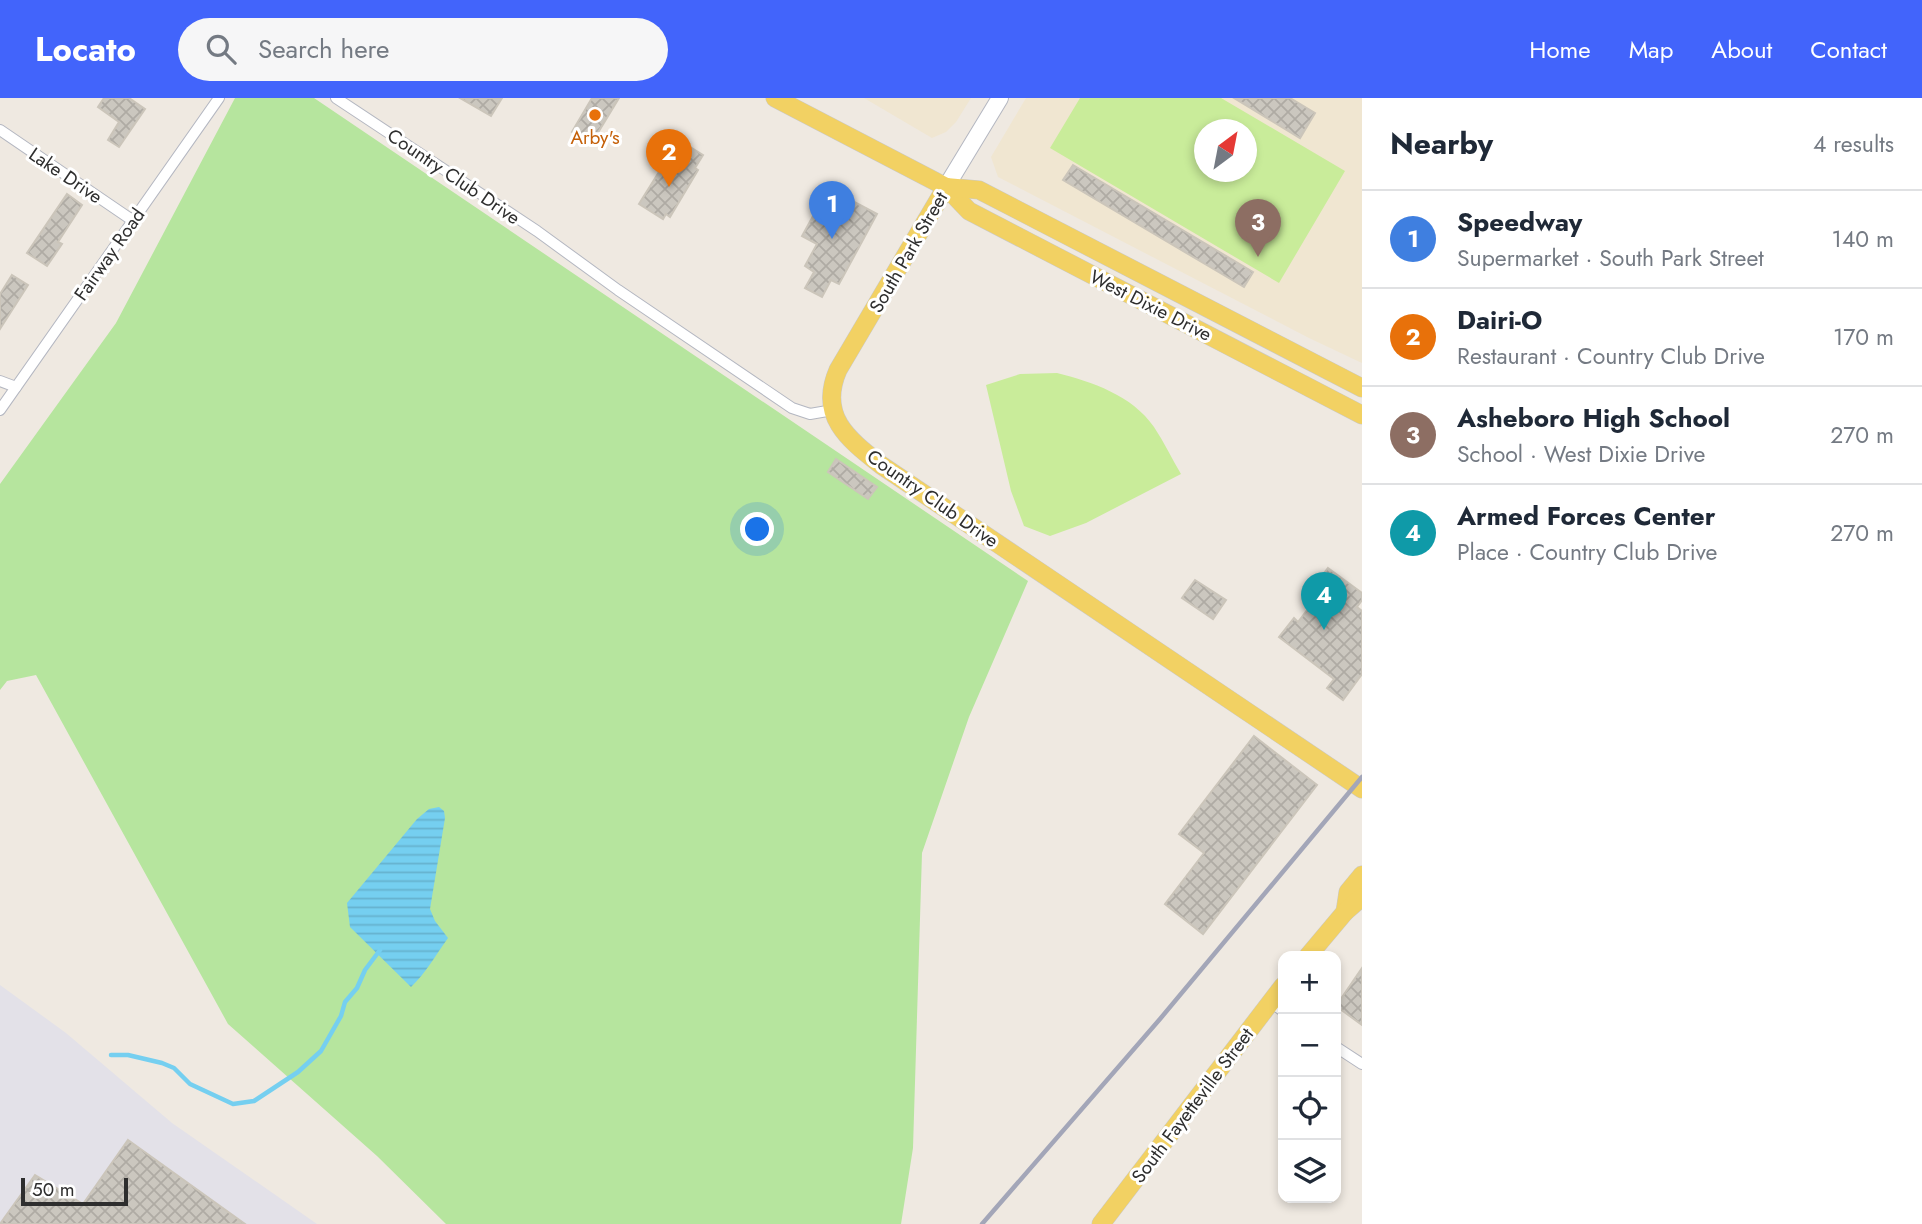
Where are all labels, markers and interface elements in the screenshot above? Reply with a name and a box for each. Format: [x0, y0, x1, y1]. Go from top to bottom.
search box [178, 18, 668, 81]
text: Locato [35, 26, 136, 73]
icon: search [202, 30, 240, 68]
text: Search here [258, 30, 389, 68]
text: Home [1529, 32, 1591, 67]
text: Map [1629, 32, 1673, 67]
text: About [1711, 32, 1772, 67]
text: Contact [1810, 32, 1887, 67]
marker: Arby's [587, 107, 603, 123]
north arrow [1194, 119, 1257, 182]
street label: Country Club Drive [382, 122, 526, 231]
text: Nearby [1390, 122, 1493, 165]
place label: Arby's [570, 124, 620, 151]
text: 4 results [1813, 127, 1894, 161]
pin: 2 [646, 129, 692, 187]
street label: Lake Drive [24, 141, 108, 210]
pin: 1 [809, 181, 855, 239]
street label: South Park Street [863, 186, 954, 318]
pin: 3 [1235, 199, 1281, 257]
street label: Fairway Road [68, 203, 151, 306]
text: Speedway [1457, 203, 1582, 241]
text: 1 [1407, 222, 1419, 256]
text: 140 m [1832, 222, 1894, 256]
text: Supermarket · South Park Street [1457, 241, 1764, 275]
street label: West Dixie Drive [1085, 263, 1217, 348]
text: Dairi-O [1457, 301, 1542, 339]
text: 2 [1405, 320, 1421, 354]
text: 170 m [1833, 320, 1894, 354]
text: Restaurant · Country Club Drive [1457, 339, 1765, 373]
text: Asheboro High School [1457, 399, 1730, 437]
text: 3 [1406, 418, 1420, 452]
text: 270 m [1830, 418, 1894, 452]
text: School · West Dixie Drive [1457, 437, 1705, 471]
street label: Country Club Drive [861, 443, 1004, 554]
text: Armed Forces Center [1457, 497, 1715, 535]
your location [740, 512, 774, 546]
text: 4 [1405, 516, 1421, 550]
text: 270 m [1830, 516, 1894, 550]
text: Place · Country Club Drive [1457, 535, 1717, 569]
pin: 4 [1301, 572, 1347, 630]
map controls [1278, 951, 1341, 1203]
button: + [1278, 951, 1341, 1014]
button: − [1278, 1014, 1341, 1077]
street label: South Fayetteville Street [1125, 1022, 1260, 1189]
button: locate [1278, 1077, 1341, 1140]
button: layers [1278, 1140, 1341, 1203]
scale bar [21, 1175, 128, 1207]
text: 50 m [32, 1176, 75, 1203]

